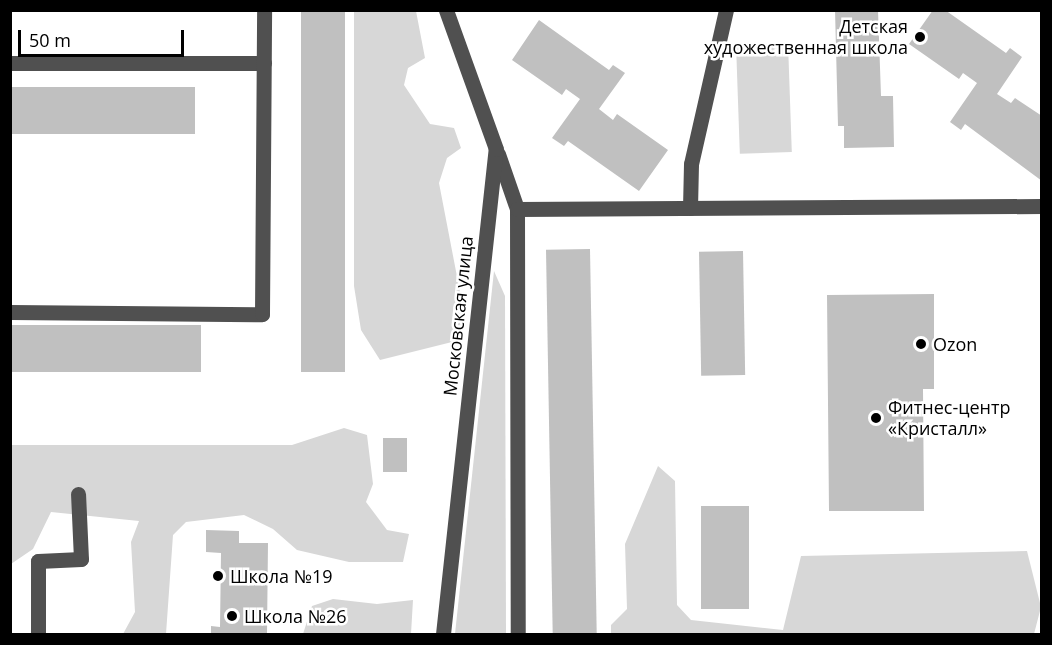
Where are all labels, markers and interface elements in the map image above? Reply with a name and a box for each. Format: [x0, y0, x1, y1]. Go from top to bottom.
place label: Детская художественная школа [704, 16, 908, 58]
scale bar [21, 18, 188, 56]
text: 50 m [29, 28, 71, 52]
marker: Детская художественная школа [913, 30, 927, 44]
street label: Московская улица [439, 235, 477, 397]
place label: Ozon [933, 333, 977, 355]
marker: Ozon [914, 337, 928, 351]
place label: Фитнес-центр «Кристалл» [888, 397, 1010, 440]
marker: Фитнес-центр «Кристалл» [869, 411, 883, 425]
place label: Школа №19 [230, 565, 333, 587]
marker: Школа №19 [211, 569, 225, 583]
place label: Школа №26 [244, 605, 347, 627]
marker: Школа №26 [225, 609, 239, 623]

